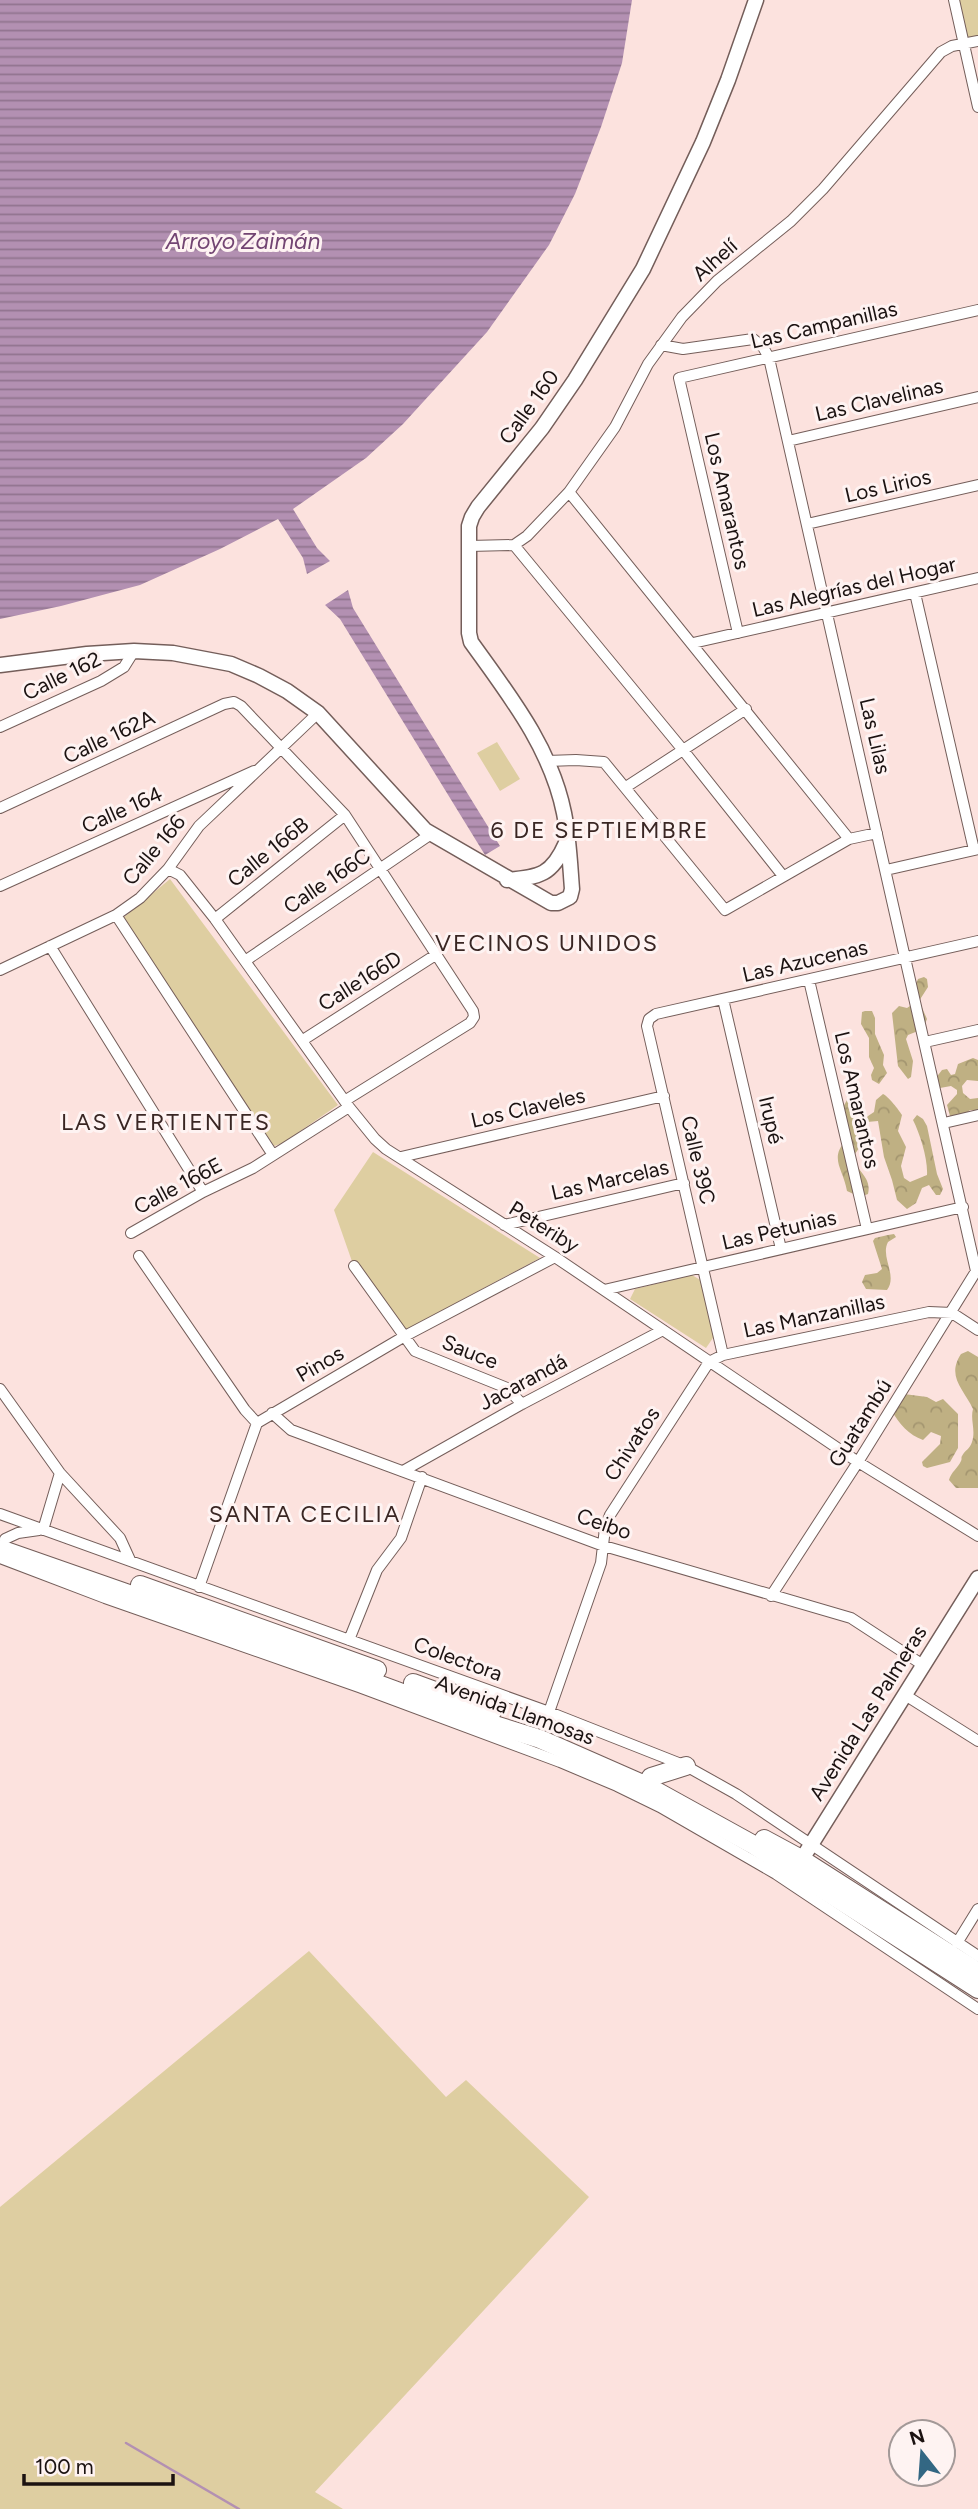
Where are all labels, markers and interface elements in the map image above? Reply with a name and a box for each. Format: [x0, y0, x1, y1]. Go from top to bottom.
water label: Arroyo Zaimán [165, 227, 321, 255]
street label: Alhelí [687, 232, 743, 286]
street label: Las Campanillas [748, 295, 900, 354]
street label: Calle 160 [493, 365, 564, 449]
street label: Las Clavelinas [812, 373, 945, 426]
street label: Los Amarantos [700, 430, 755, 572]
street label: Los Lirios [842, 463, 933, 508]
street label: Las Alegrías del Hogar [749, 551, 958, 622]
street label: Calle 162 [19, 646, 105, 705]
street label: Las Lilas [855, 695, 896, 776]
street label: Calle 162A [59, 704, 159, 769]
street label: Calle 164 [78, 781, 166, 838]
street label: Calle 166 [117, 809, 190, 890]
street label: Calle 166B [222, 811, 313, 892]
district label: 6 DE SEPTIEMBRE [491, 816, 709, 844]
street label: Calle 166C [279, 842, 375, 919]
district label: VECINOS UNIDOS [435, 929, 659, 957]
street label: Las Azucenas [740, 934, 870, 987]
street label: Calle166D [313, 945, 406, 1016]
street label: Los Amarantos [830, 1029, 885, 1171]
street label: Los Claveles [468, 1082, 587, 1133]
street label: Irupé [754, 1093, 789, 1146]
district label: LAS VERTIENTES [61, 1108, 271, 1136]
street label: Calle 39C [676, 1113, 721, 1207]
street label: Calle 166E [129, 1152, 226, 1219]
street label: Las Marcelas [549, 1154, 671, 1205]
street label: Peteriby [505, 1195, 584, 1258]
street label: Las Petunias [719, 1204, 839, 1255]
street label: Las Manzanillas [741, 1288, 887, 1343]
street label: Sauce [439, 1329, 502, 1374]
street label: Pinos [292, 1340, 348, 1387]
street label: Jacarandá [474, 1348, 571, 1415]
street label: Guatambú [823, 1374, 896, 1471]
street label: Chivatos [599, 1402, 665, 1485]
district label: SANTA CECILIA [209, 1500, 401, 1528]
street label: Ceibo [574, 1503, 635, 1544]
street label: Avenida Las Palmeras [804, 1621, 932, 1805]
street label: Colectora [410, 1631, 506, 1686]
street label: Avenida Llamosas [432, 1669, 598, 1750]
north arrow [887, 2418, 957, 2488]
text: N [907, 2424, 928, 2450]
scale bar [24, 2442, 173, 2486]
text: 100 m [35, 2454, 94, 2479]

